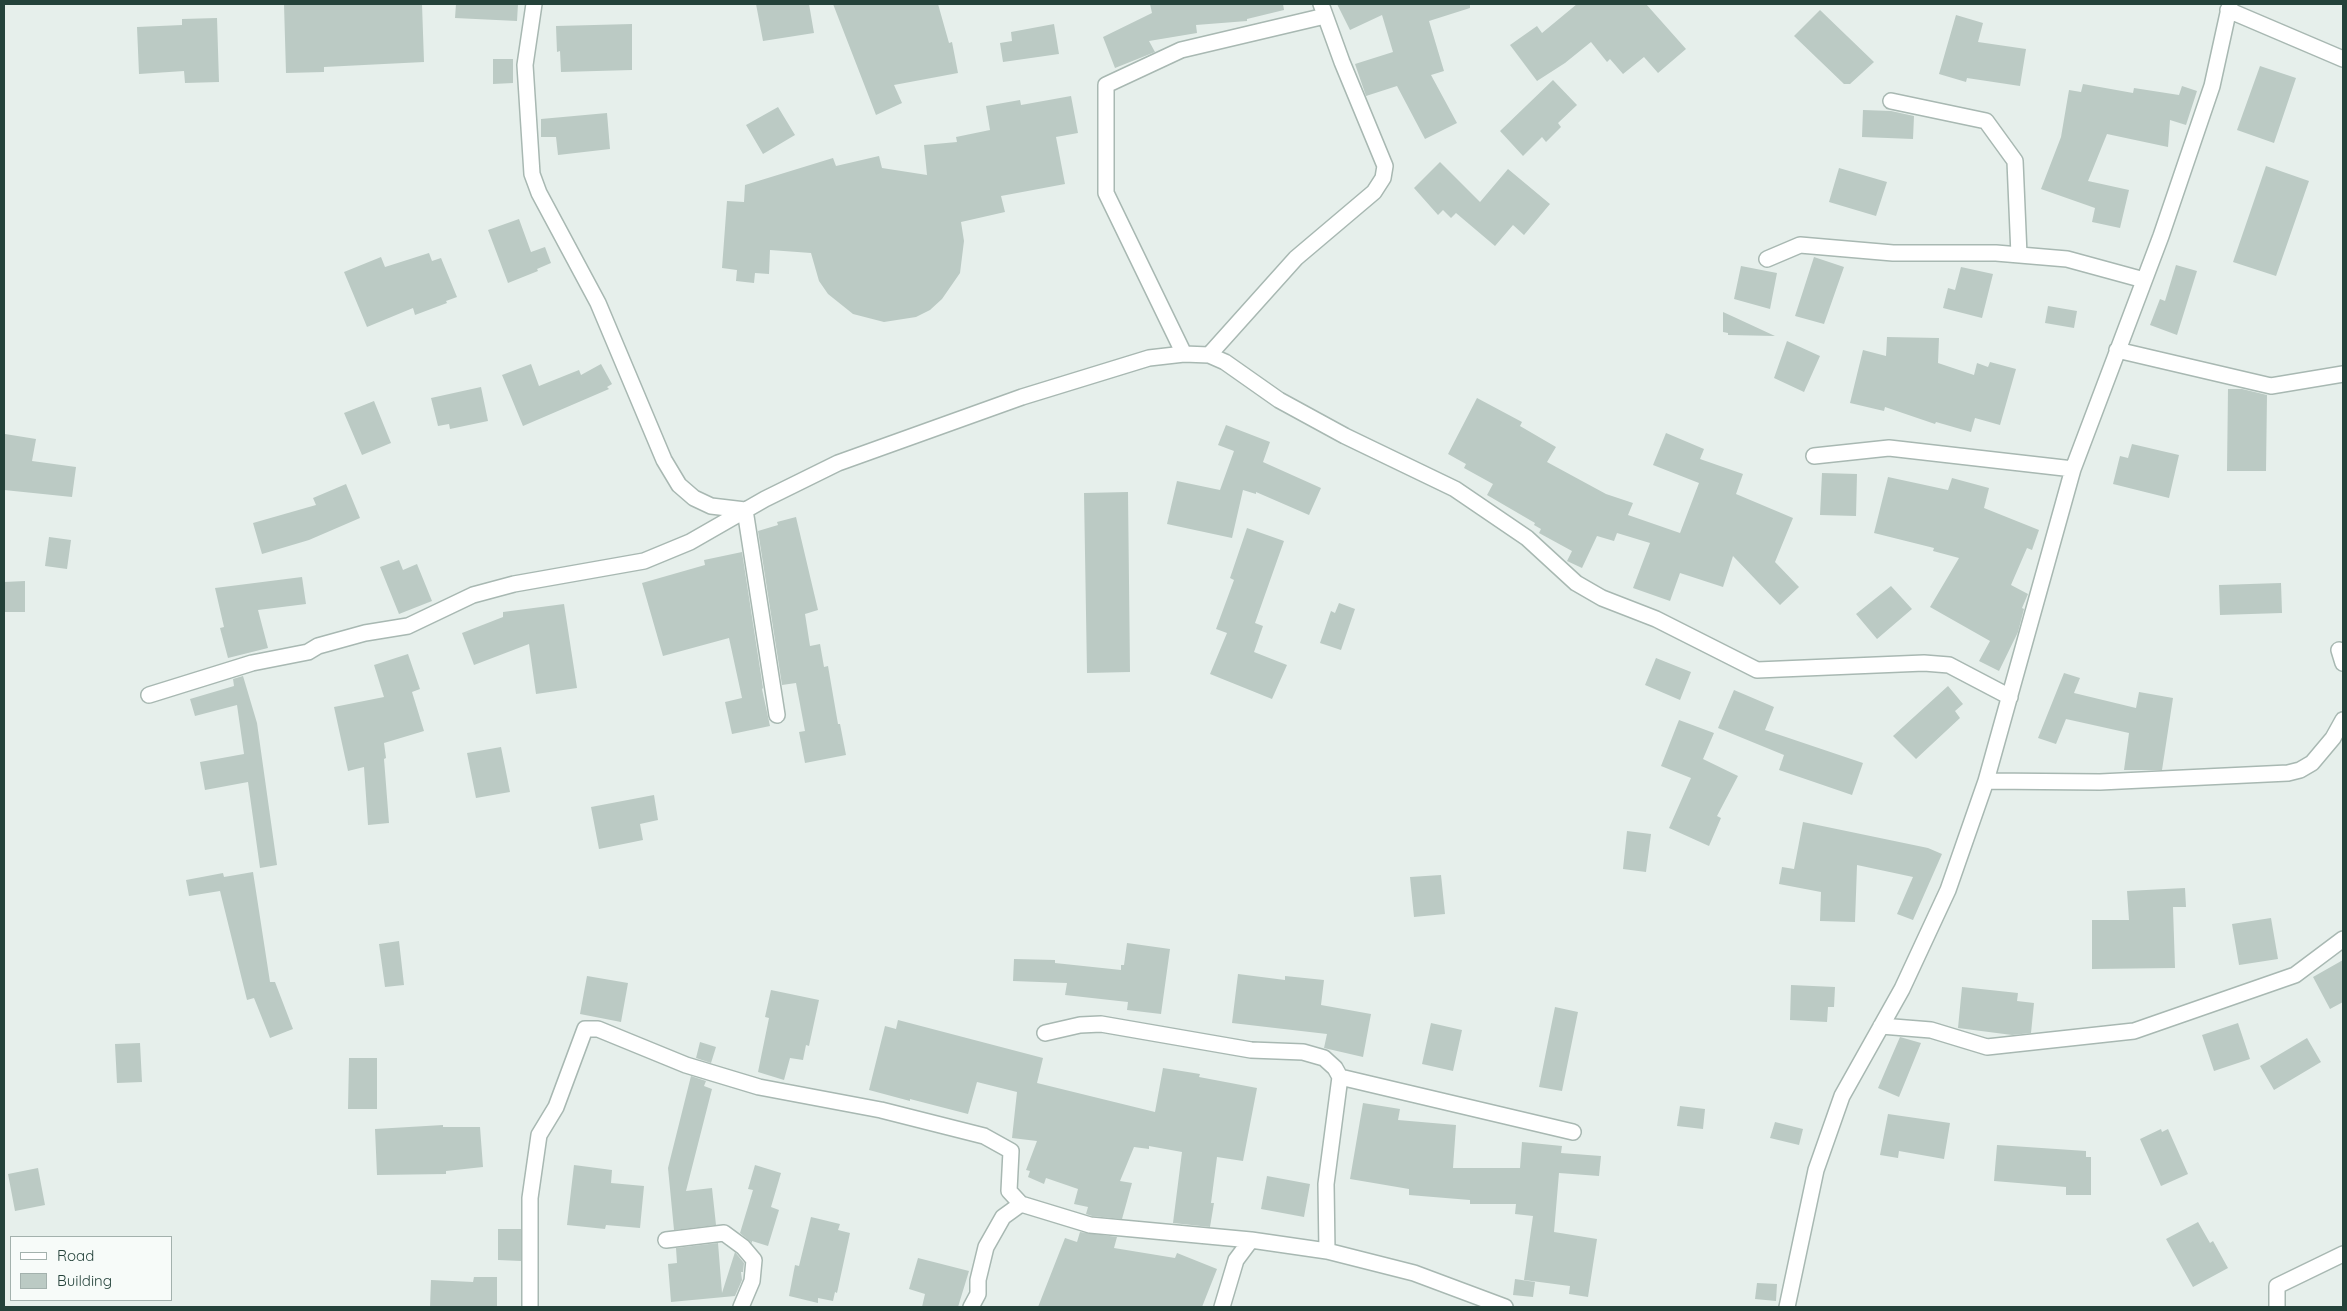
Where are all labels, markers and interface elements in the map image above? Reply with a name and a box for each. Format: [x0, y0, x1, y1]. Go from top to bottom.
legend [10, 1236, 172, 1301]
text: Road [57, 1246, 94, 1265]
text: Building [57, 1271, 112, 1290]

